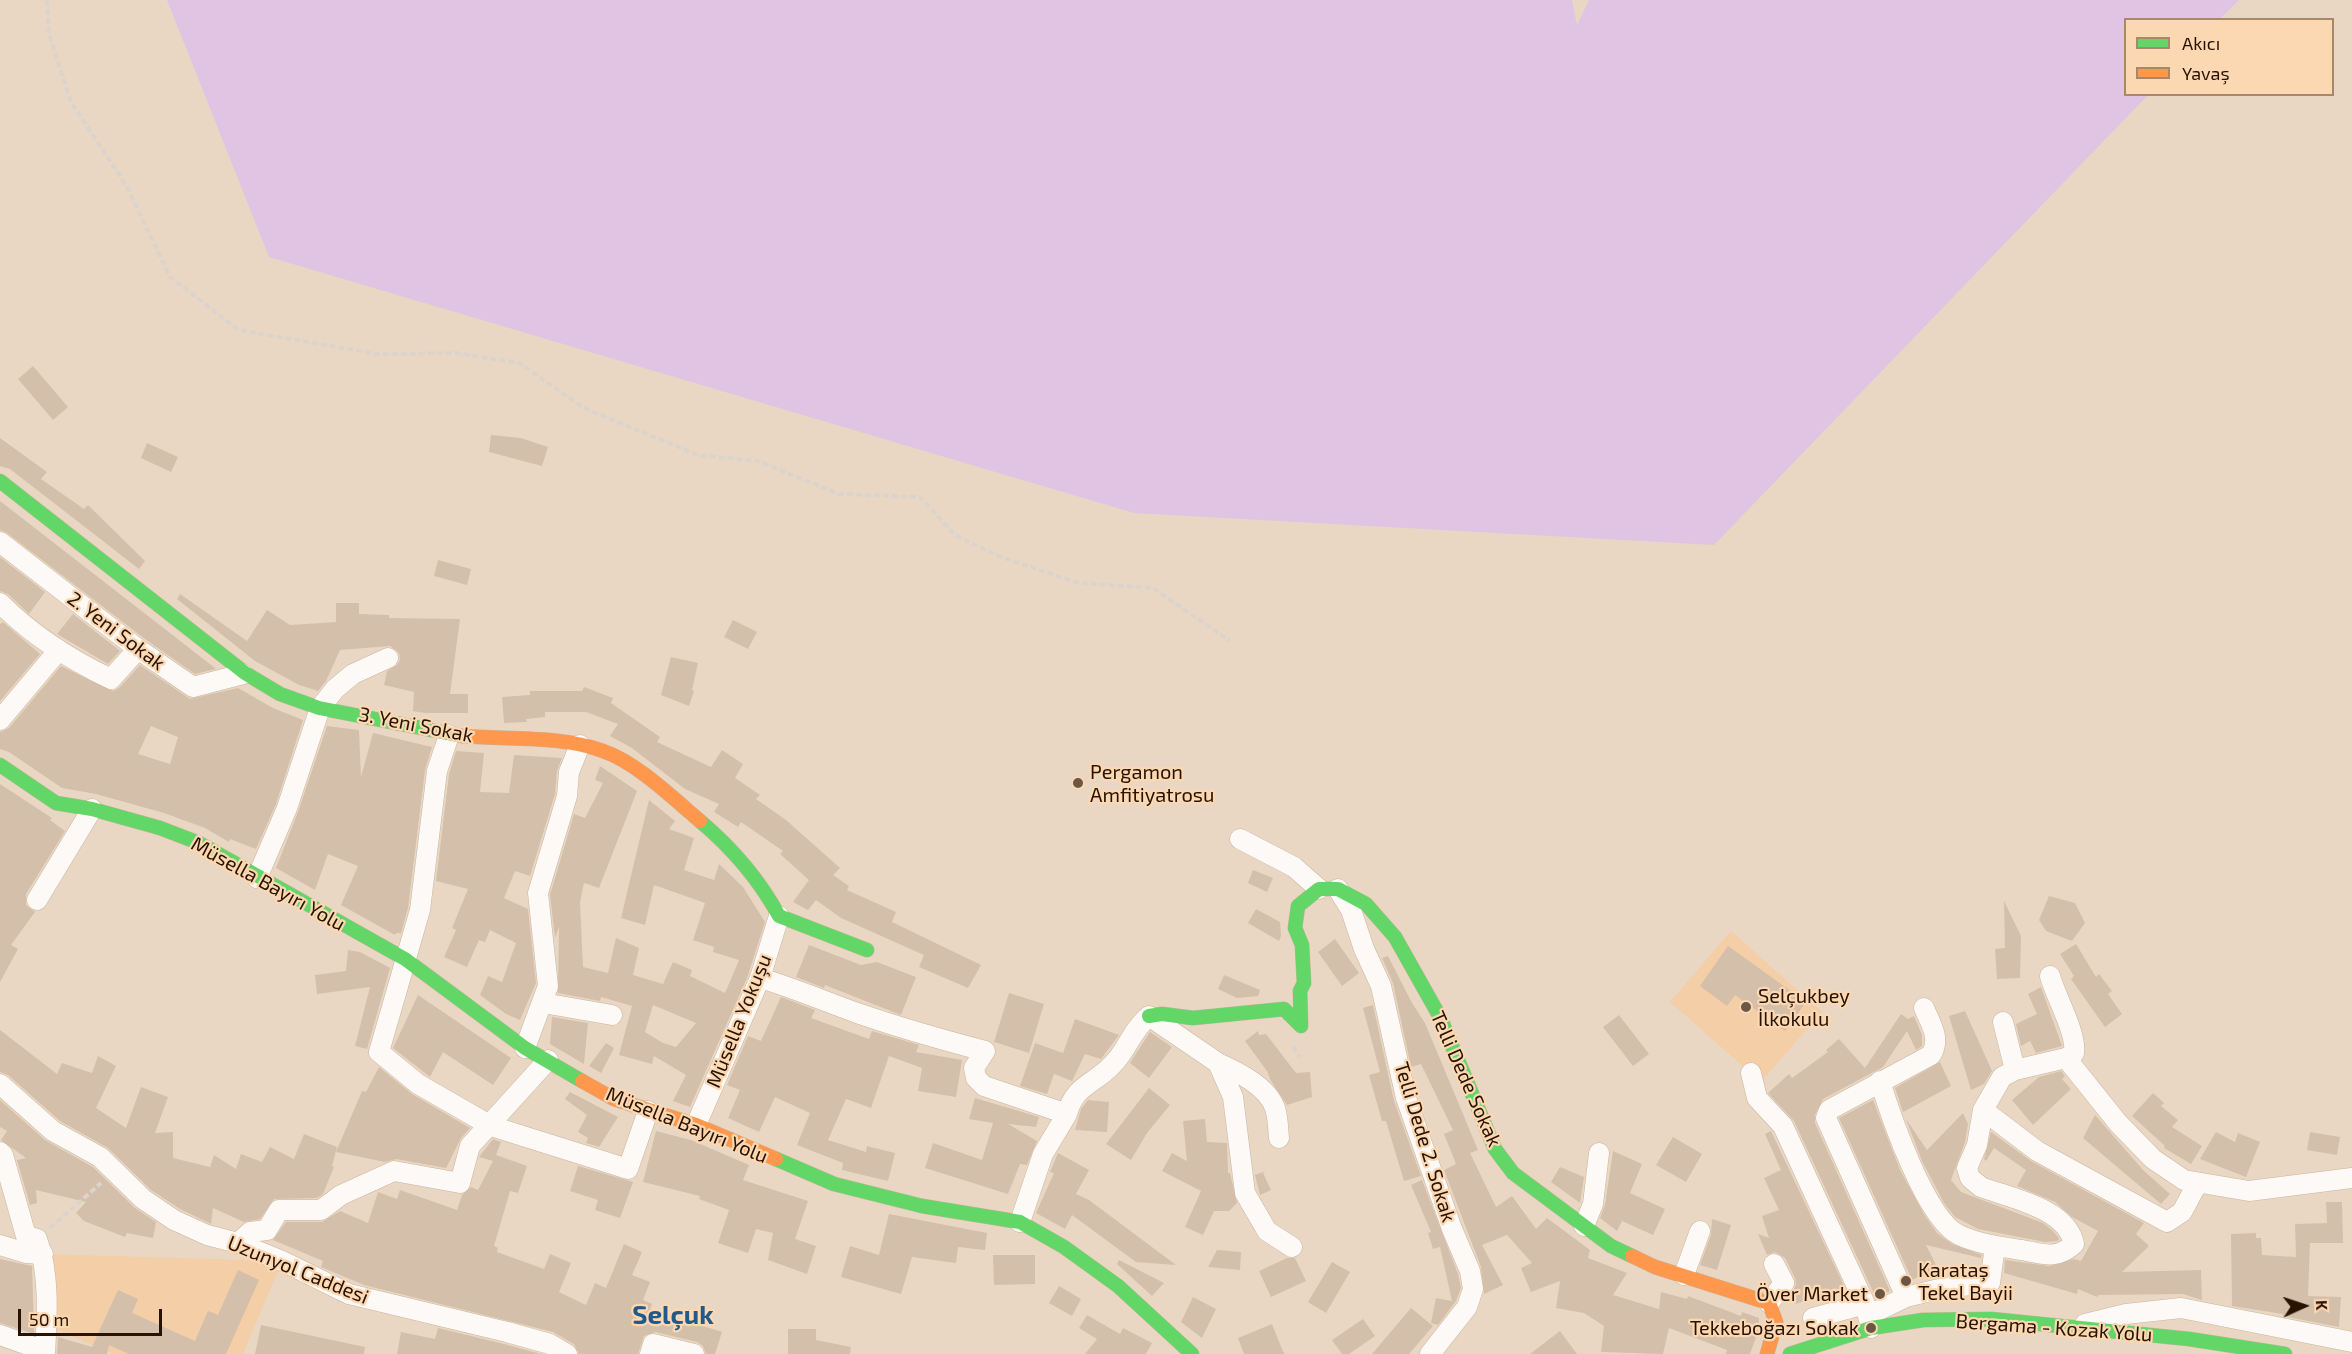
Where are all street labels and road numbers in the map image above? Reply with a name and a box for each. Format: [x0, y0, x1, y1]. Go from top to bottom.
street label: 2. Yeni Sokak [62, 586, 170, 676]
street label: 3. Yeni Sokak [357, 702, 475, 748]
street label: Müsella Bayırı Yolu [187, 832, 349, 936]
street label: Müsella Yokuşu [701, 951, 777, 1091]
street label: Telli Dede Sokak [1425, 1007, 1507, 1151]
street label: Telli Dede 2. Sokak [1389, 1059, 1461, 1225]
street label: Müsella Bayırı Yolu [603, 1082, 771, 1168]
street label: Uzunyol Caddesi [224, 1231, 372, 1309]
street label: Bergama - Kozak Yolu [1955, 1309, 2153, 1347]

